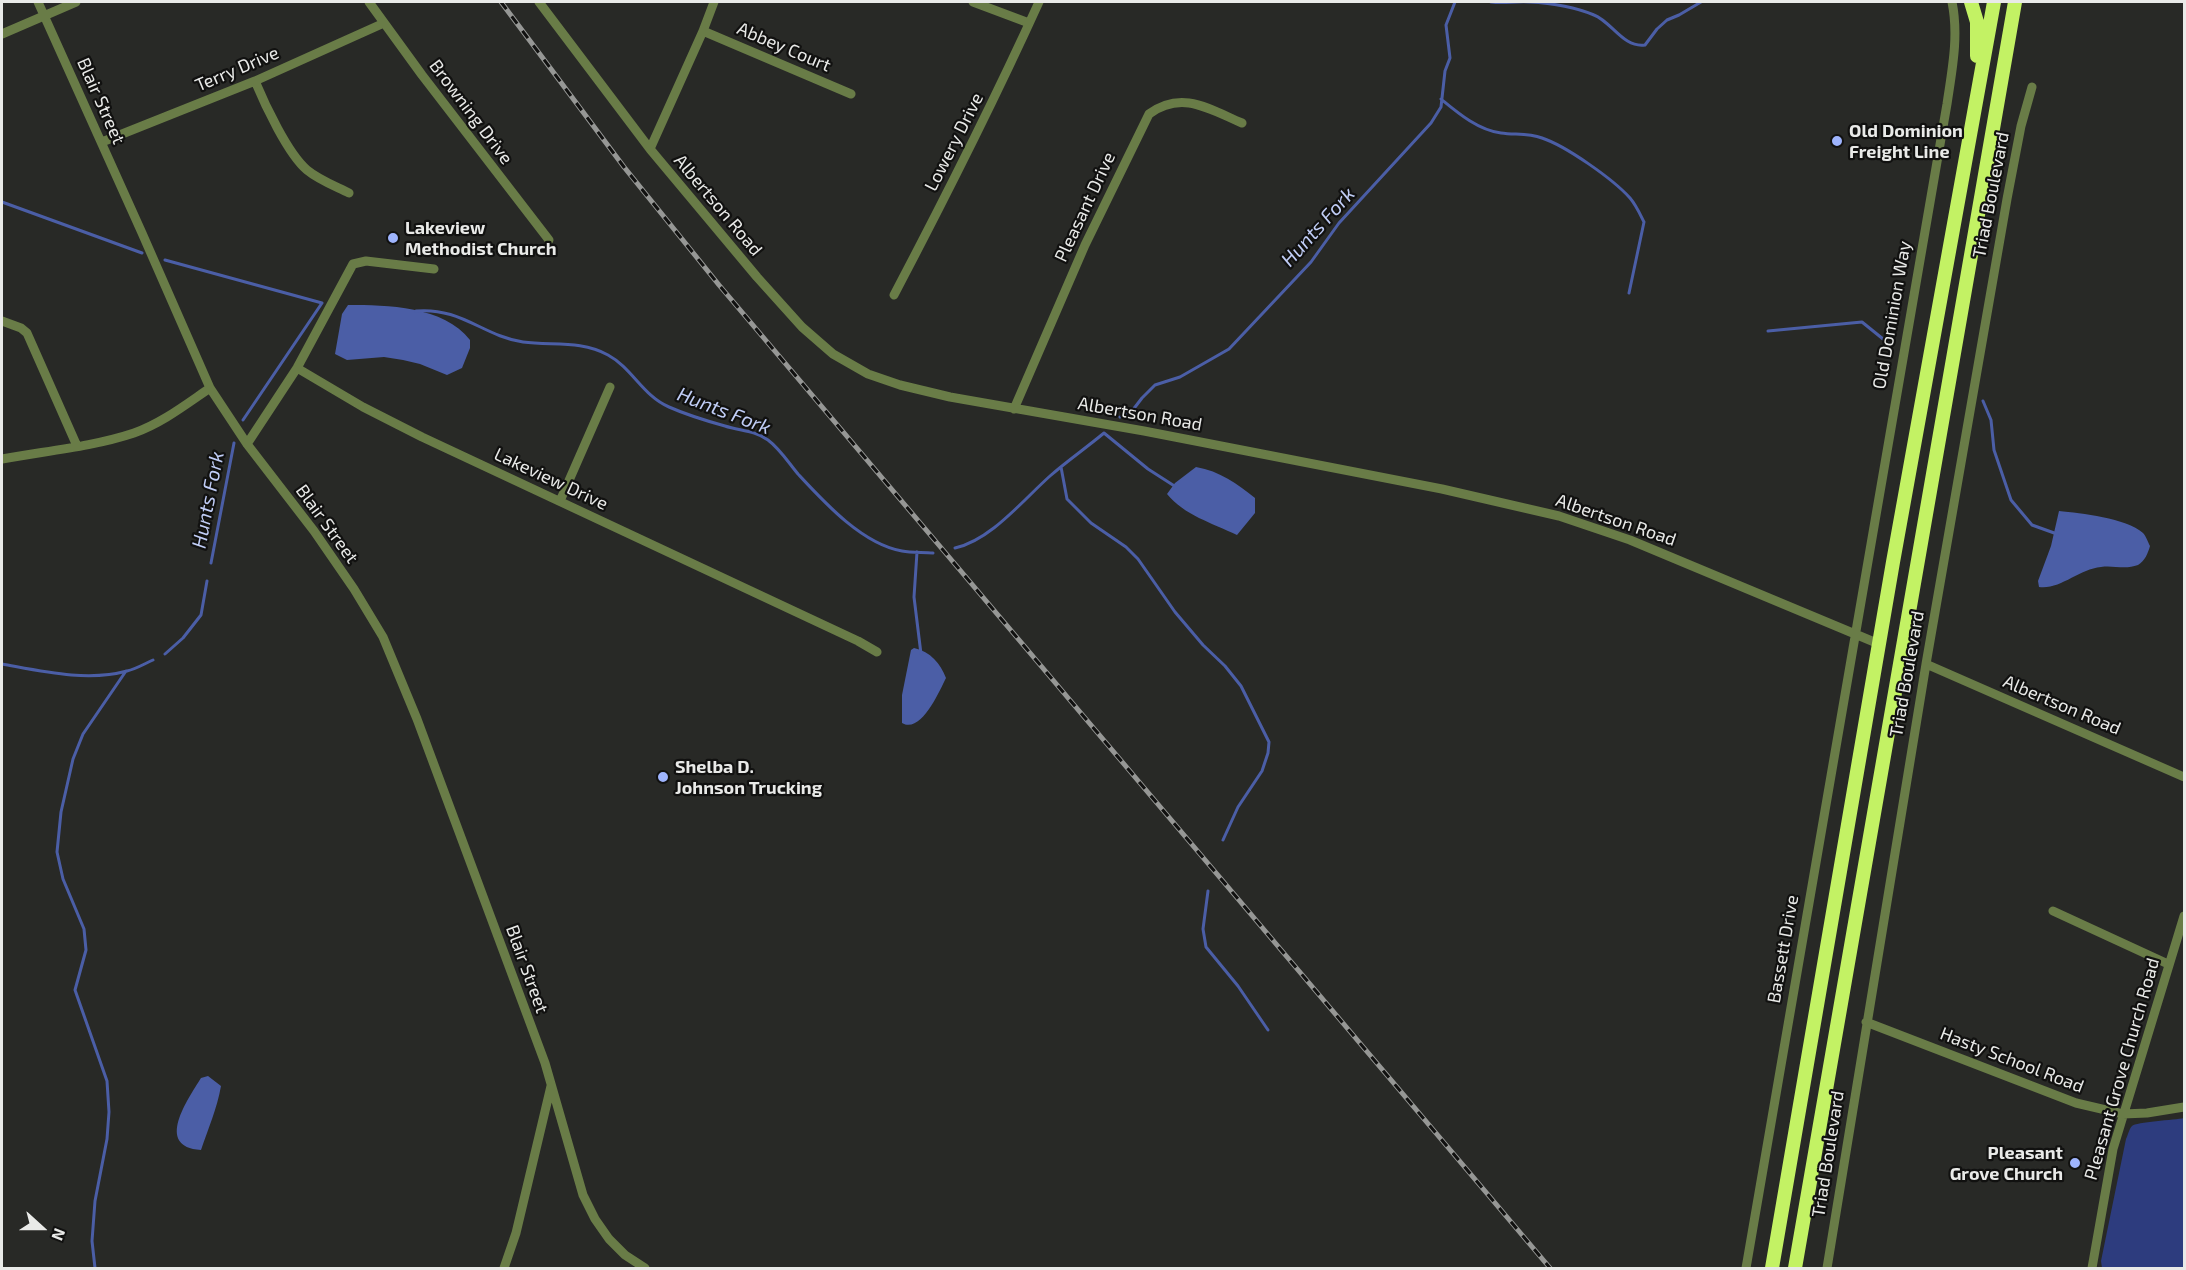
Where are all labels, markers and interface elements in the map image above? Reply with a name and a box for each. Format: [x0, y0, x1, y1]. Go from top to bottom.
street label: Abbey Court [734, 18, 834, 76]
street label: Terry Drive [192, 42, 282, 96]
street label: Blair Street [72, 55, 130, 147]
street label: Browning Drive [425, 55, 517, 169]
street label: Lowery Drive [920, 89, 988, 195]
place label: Old Dominion Freight Line [1849, 120, 1963, 162]
street label: Triad Boulevard [1968, 130, 2014, 260]
marker: Old Dominion Freight Line [1830, 134, 1844, 148]
street label: Pleasant Drive [1050, 149, 1120, 265]
street label: Albertson Road [669, 150, 767, 260]
water label: Hunts Fork [1276, 182, 1360, 272]
place label: Lakeview Methodist Church [405, 217, 557, 260]
marker: Lakeview Methodist Church [386, 231, 400, 245]
street label: Old Dominion Way [1868, 239, 1916, 391]
water label: Hunts Fork [674, 382, 774, 440]
street label: Albertson Road [1076, 392, 1204, 436]
street label: Lakeview Drive [491, 443, 611, 515]
water label: Hunts Fork [187, 449, 229, 551]
street label: Blair Street [291, 480, 363, 568]
street label: Albertson Road [1553, 489, 1679, 551]
street label: Triad Boulevard [1885, 609, 1929, 739]
street label: Albertson Road [2000, 670, 2124, 740]
place label: Shelba D. Johnson Trucking [675, 756, 822, 798]
marker: Shelba D. Johnson Trucking [656, 770, 670, 784]
street label: Bassett Drive [1763, 893, 1803, 1005]
street label: Blair Street [501, 922, 553, 1016]
street label: Pleasant Grove Church Road [2080, 955, 2164, 1183]
street label: Hasty School Road [1937, 1023, 2087, 1097]
street label: Triad Boulevard [1807, 1089, 1849, 1219]
place label: Pleasant Grove Church [1950, 1142, 2063, 1184]
marker: Pleasant Grove Church [2068, 1156, 2082, 1170]
north arrow [12, 1198, 72, 1258]
text: N [48, 1226, 70, 1243]

